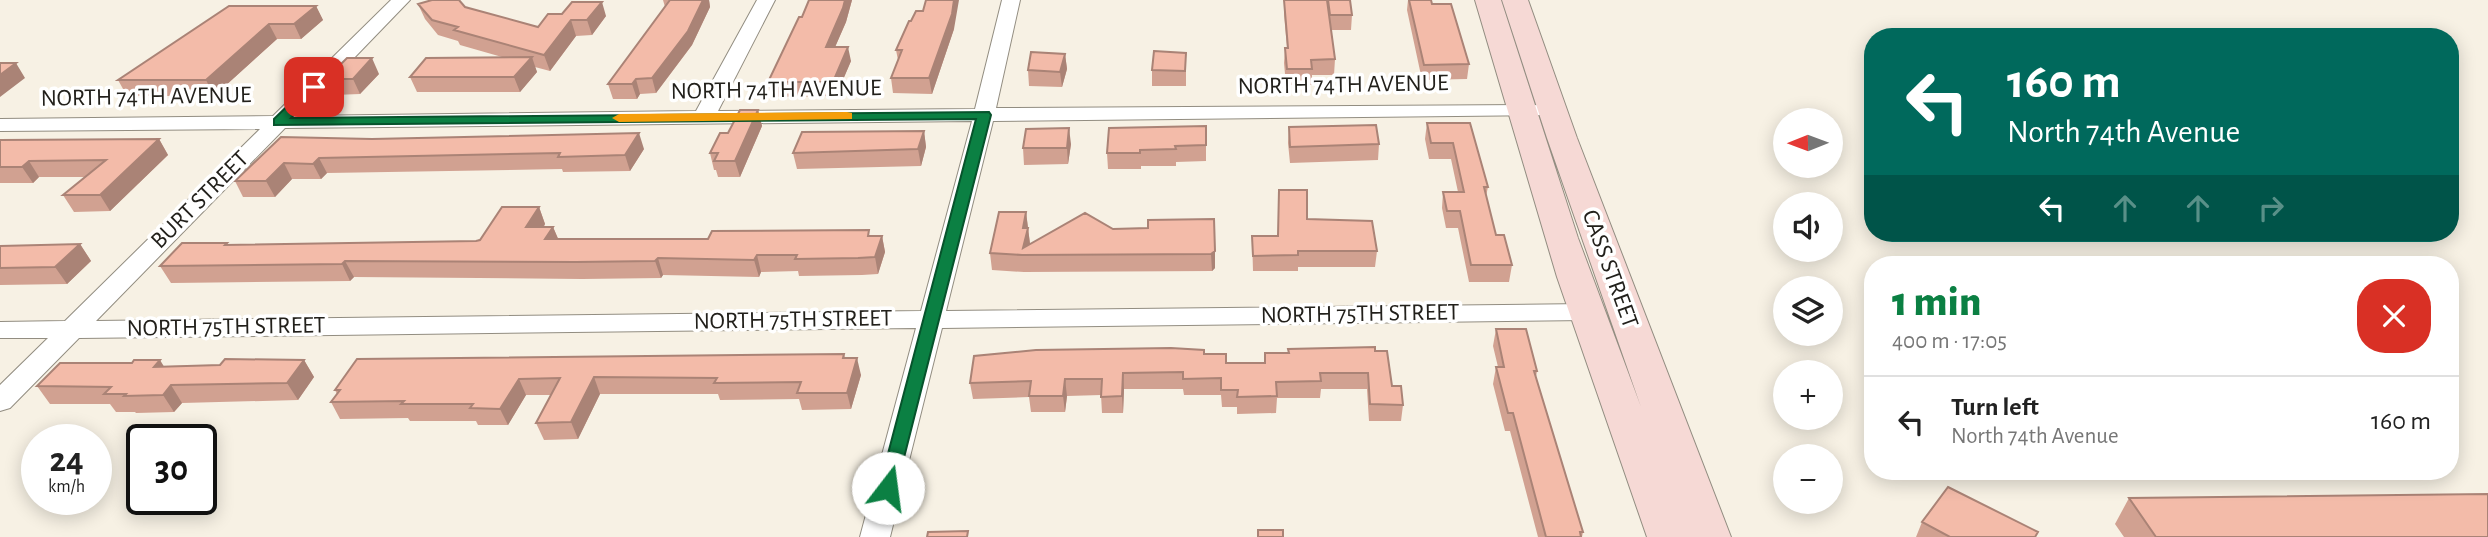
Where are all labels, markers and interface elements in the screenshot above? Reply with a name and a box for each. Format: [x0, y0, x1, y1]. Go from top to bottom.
icon: left [1892, 56, 1983, 147]
pin [284, 57, 344, 117]
text: 160 m [2007, 58, 2121, 107]
icon: arrive [295, 68, 333, 106]
street label: NORTH 74TH AVENUE [1237, 71, 1449, 99]
street label: NORTH 74TH AVENUE [670, 76, 882, 104]
street label: NORTH 74TH AVENUE [40, 83, 252, 111]
north arrow [1773, 108, 1843, 178]
map controls [1773, 108, 1843, 514]
text: North 74th Avenue [2007, 116, 2240, 148]
street label: BURT STREET [147, 146, 254, 253]
icon: left [2033, 189, 2071, 227]
icon: ahead [2106, 189, 2144, 227]
icon: ahead [2179, 189, 2217, 227]
icon: right [2252, 189, 2290, 227]
button: sound [1773, 192, 1843, 262]
street label: CASS STREET [1578, 207, 1643, 332]
button: layers [1773, 276, 1843, 346]
button: close [2357, 279, 2431, 353]
text: 1 min [1892, 281, 1981, 323]
street label: NORTH 75TH STREET [1260, 300, 1460, 328]
street label: NORTH 75TH STREET [693, 306, 893, 334]
street label: NORTH 75TH STREET [126, 313, 326, 341]
text: 400 m · 17:05 [1892, 330, 2007, 353]
button: + [1773, 360, 1843, 430]
text: Turn left [1951, 394, 2039, 420]
icon: left [1892, 403, 1930, 441]
text: 160 m [2371, 408, 2431, 434]
speed limit sign: 30 [126, 424, 217, 515]
text: North 74th Avenue [1951, 425, 2119, 448]
text: 24 [49, 443, 84, 478]
button: − [1773, 444, 1843, 514]
position arrow [851, 451, 925, 525]
text: km/h [48, 478, 85, 496]

